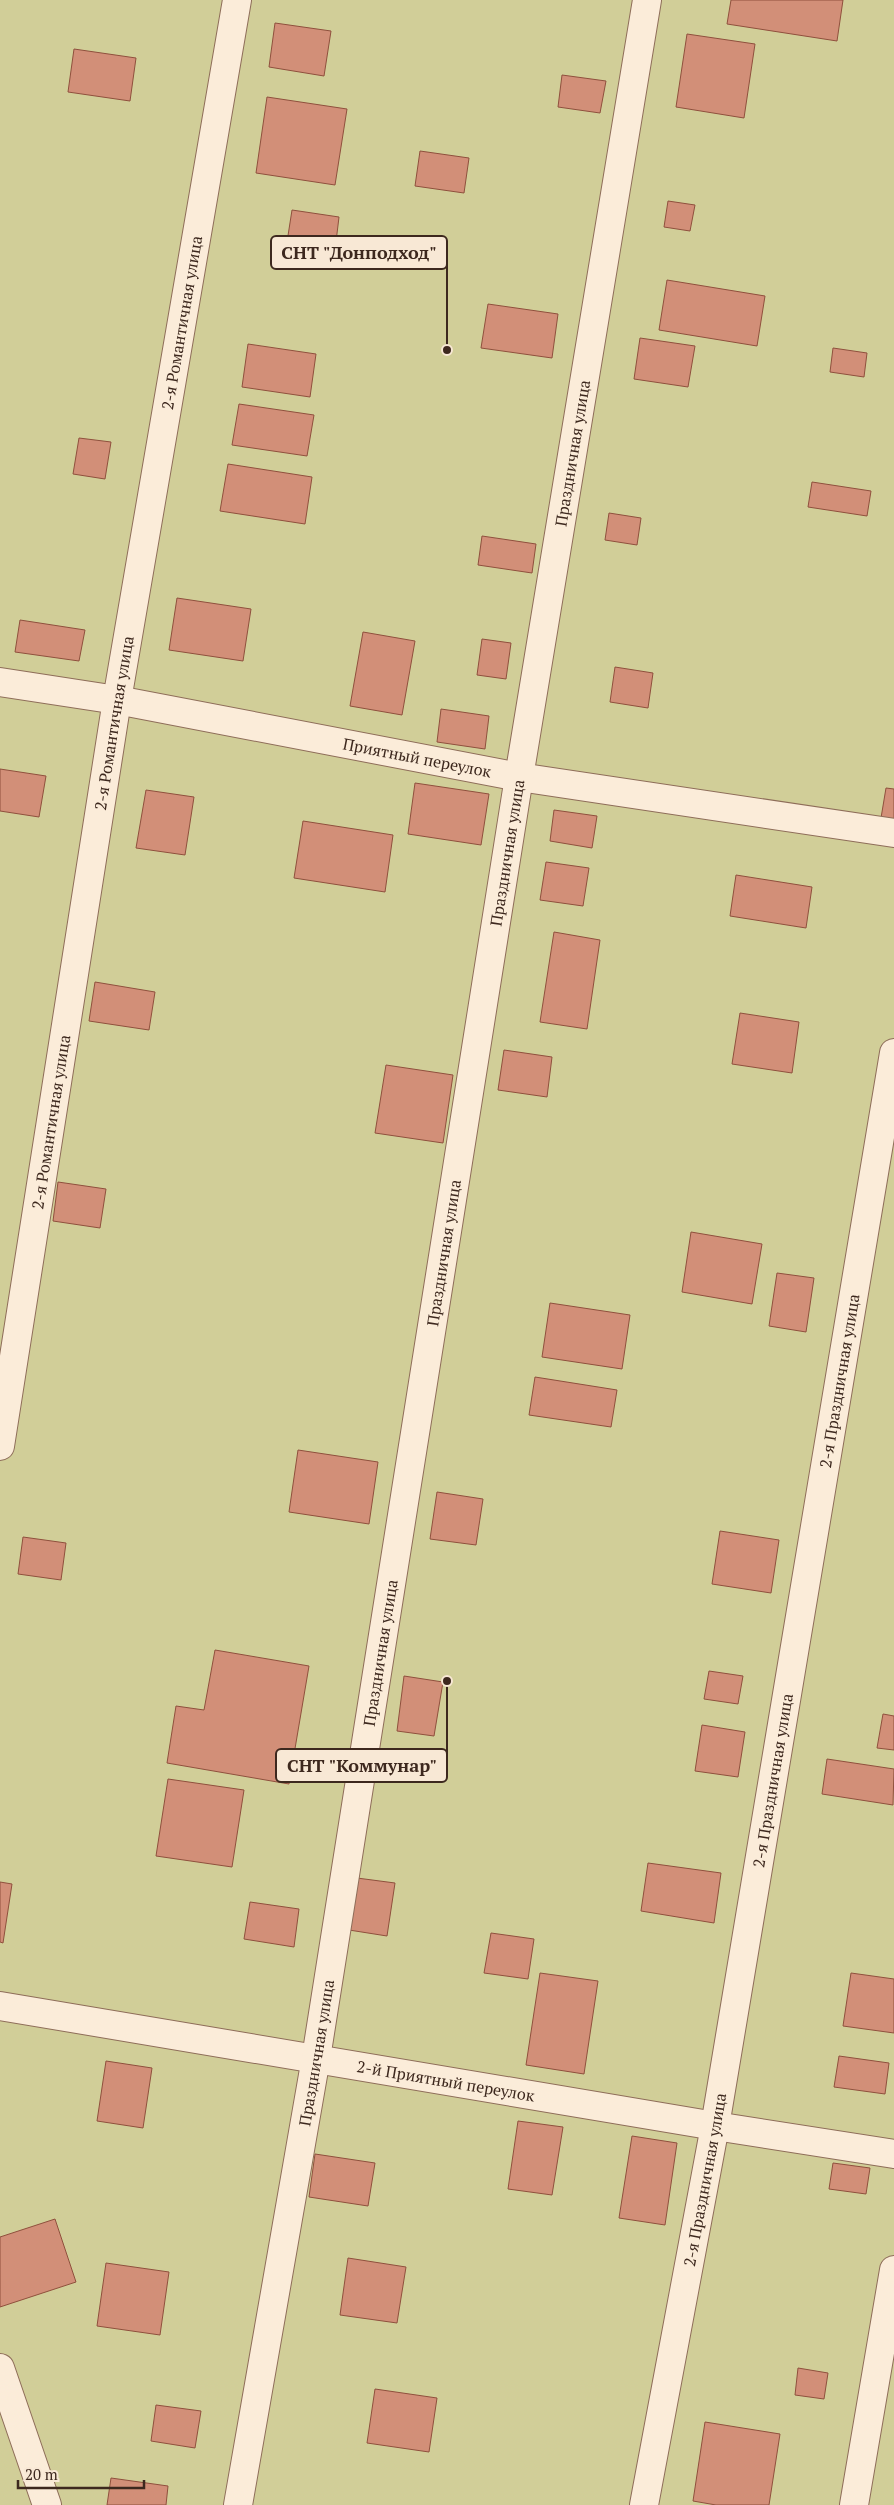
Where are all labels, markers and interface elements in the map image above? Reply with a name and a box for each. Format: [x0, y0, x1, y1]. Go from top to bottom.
street label: 2-я Романтичная улица [156, 234, 207, 411]
callout: СНТ "Донподход" [271, 236, 447, 269]
text: СНТ "Донподход" [281, 240, 437, 264]
street label: Праздничная улица [549, 378, 595, 528]
street label: 2-я Романтичная улица [89, 634, 139, 812]
street label: Приятный переулок [341, 733, 494, 783]
street label: Праздничная улица [485, 778, 529, 928]
street label: 2-я Романтичная улица [26, 1033, 75, 1211]
street label: Праздничная улица [421, 1178, 466, 1328]
street label: 2-я Праздничная улица [814, 1292, 865, 1470]
street label: Праздничная улица [358, 1578, 403, 1728]
street label: 2-я Праздничная улица [747, 1692, 798, 1869]
callout: СНТ "Коммунар" [276, 1749, 447, 1782]
text: СНТ "Коммунар" [287, 1753, 437, 1777]
street label: Праздничная улица [293, 1978, 339, 2128]
street label: 2-й Приятный переулок [355, 2055, 537, 2107]
street label: 2-я Праздничная улица [678, 2091, 731, 2268]
scale bar [18, 2458, 144, 2490]
text: 20 m [25, 2464, 58, 2484]

